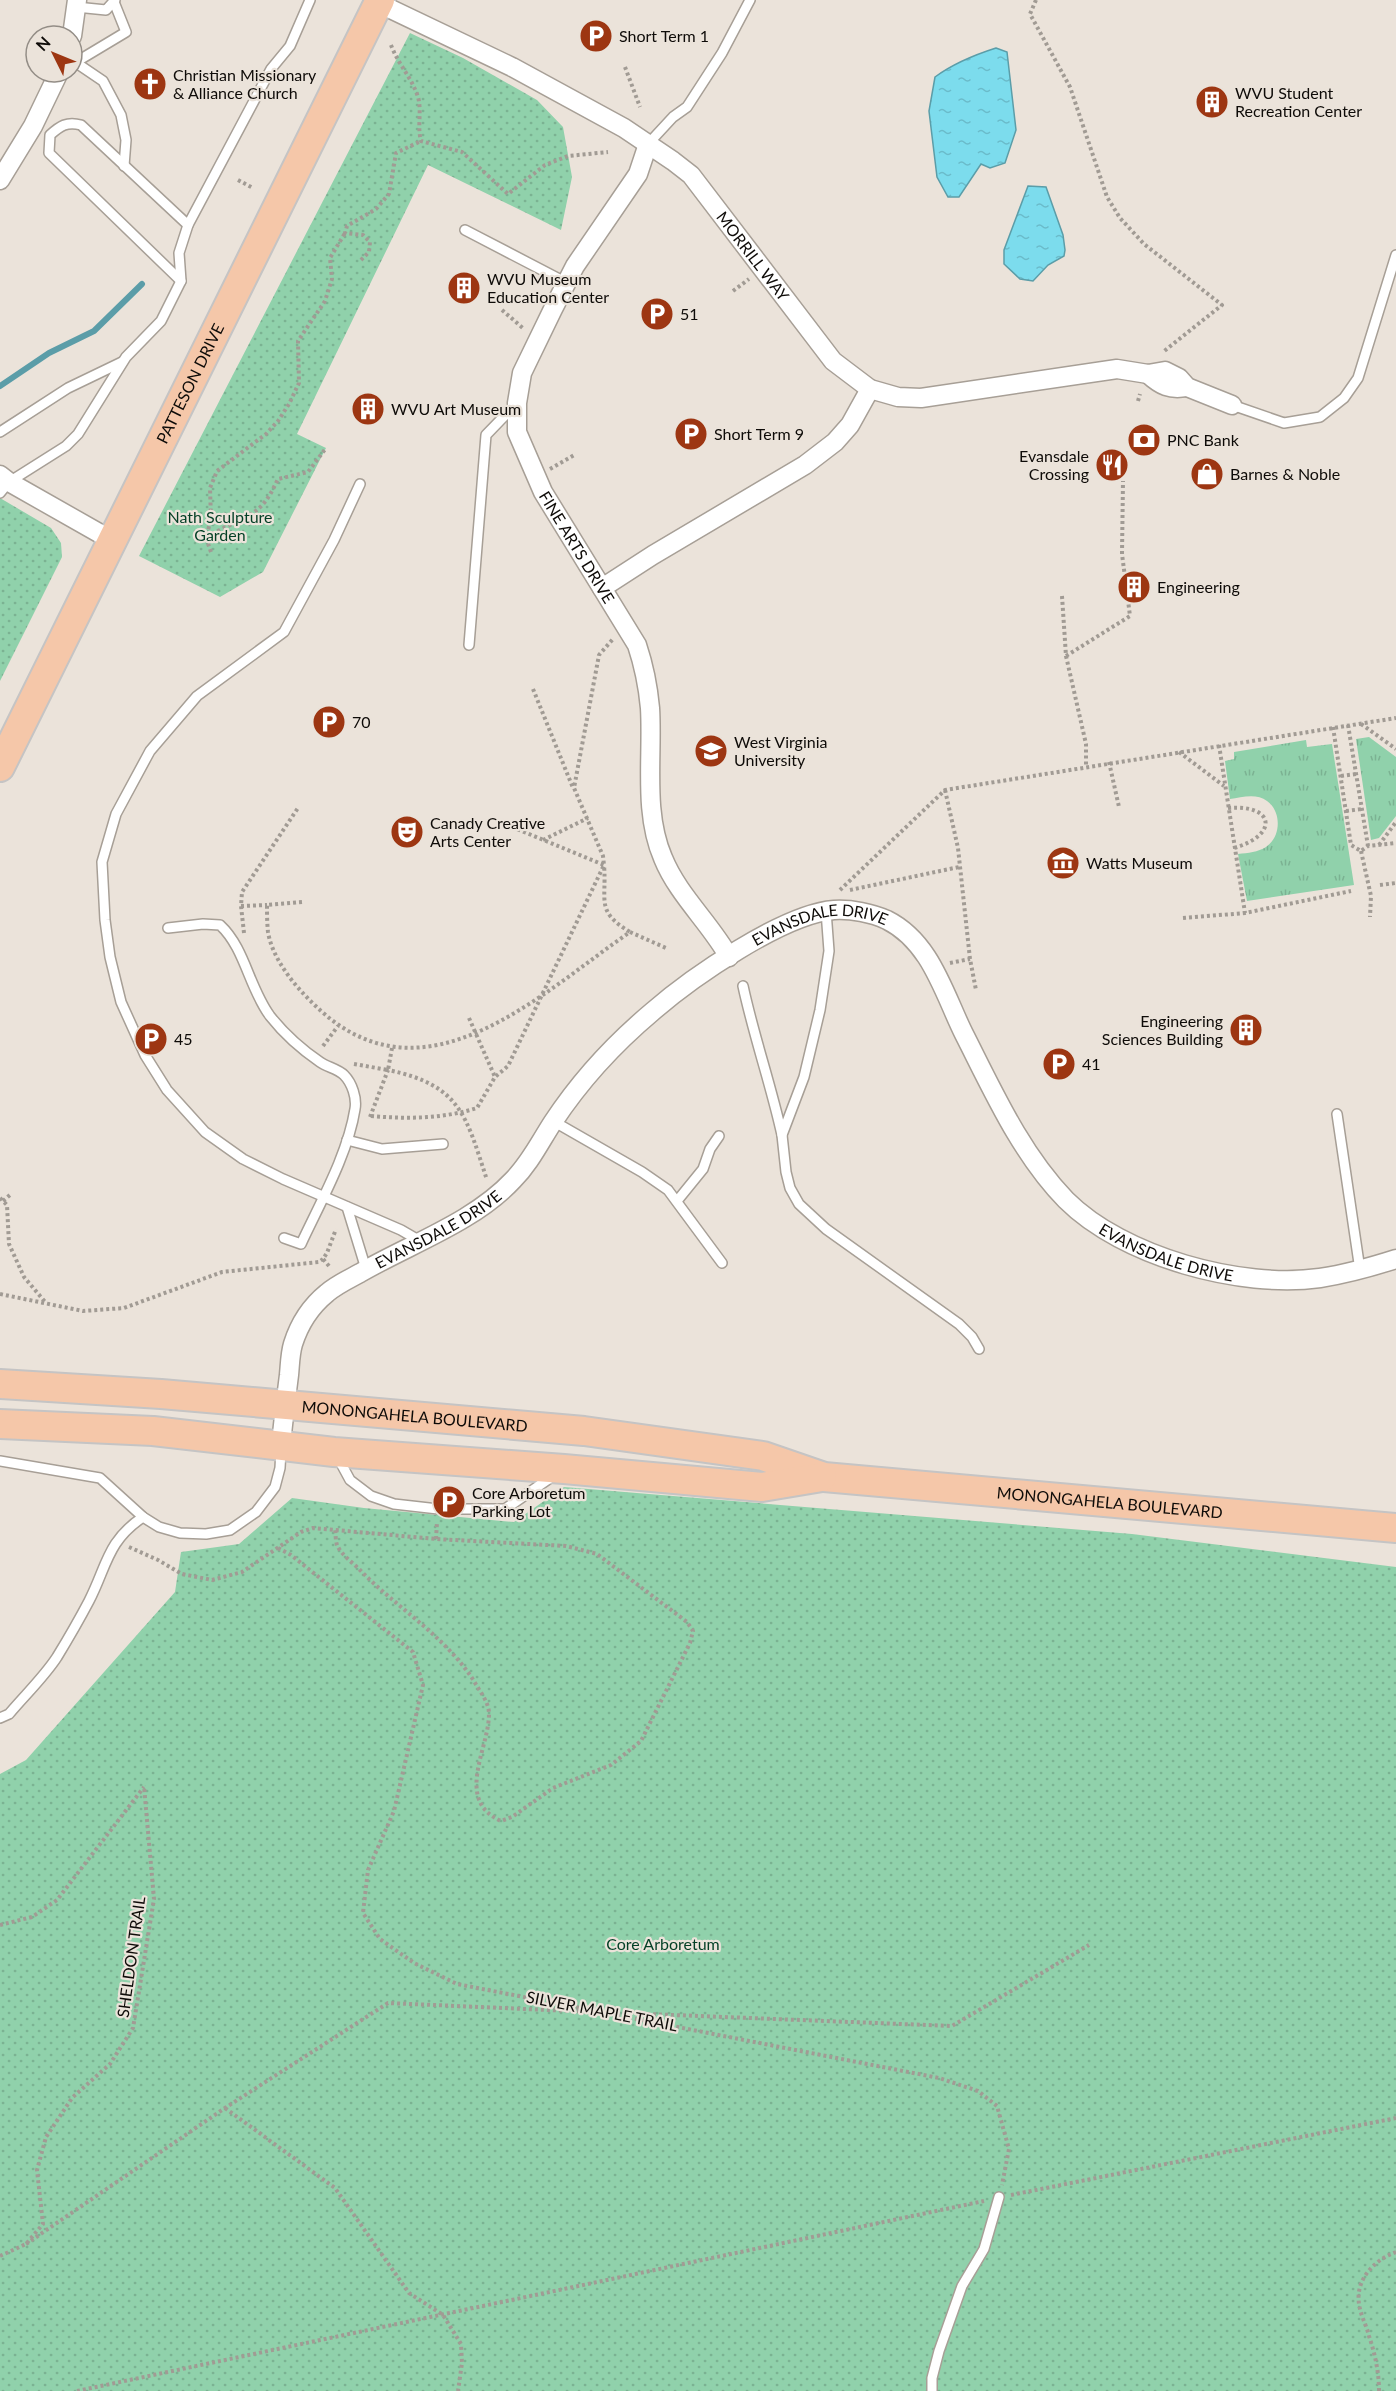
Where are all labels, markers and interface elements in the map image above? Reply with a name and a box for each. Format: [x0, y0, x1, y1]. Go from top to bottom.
parking icon: Short Term 1 [578, 18, 614, 54]
north arrow [24, 24, 84, 84]
place label: Short Term 1 [619, 26, 709, 45]
text: N [32, 32, 54, 54]
place label: Christian Missionary & Alliance Church [173, 65, 317, 102]
church icon: Christian Missionary & Alliance Church [132, 66, 168, 102]
place label: WVU Student Recreation Center [1235, 83, 1362, 120]
building icon: WVU Student Recreation Center [1194, 84, 1230, 120]
street label: MORRILL WAY [713, 207, 794, 304]
place label: WVU Museum Education Center [487, 269, 609, 306]
building icon: WVU Museum Education Center [446, 270, 482, 306]
parking icon: 51 [639, 296, 675, 332]
place label: 51 [680, 304, 699, 323]
street label: PATTESON DRIVE [152, 320, 227, 446]
building icon: WVU Art Museum [350, 391, 386, 427]
place label: WVU Art Museum [391, 399, 521, 418]
parking icon: Short Term 9 [673, 416, 709, 452]
bank icon: PNC Bank [1126, 422, 1162, 458]
place label: Short Term 9 [714, 424, 804, 443]
place label: PNC Bank [1167, 430, 1240, 449]
place label: Evansdale Crossing [1019, 446, 1089, 483]
restaurant icon: Evansdale Crossing [1094, 447, 1130, 483]
shop icon: Barnes & Noble [1189, 456, 1225, 492]
place label: Barnes & Noble [1230, 464, 1340, 483]
street label: FINE ARTS DRIVE [536, 487, 619, 606]
park label: Nath Sculpture Garden [167, 507, 273, 544]
building icon: Engineering [1116, 569, 1152, 605]
place label: Engineering [1157, 577, 1240, 596]
parking icon: 70 [311, 704, 347, 740]
place label: 70 [352, 712, 371, 731]
place label: West Virginia University [734, 732, 828, 769]
school or university icon: West Virginia University [693, 733, 729, 769]
place label: Canady Creative Arts Center [430, 813, 545, 850]
theatre icon: Canady Creative Arts Center [389, 814, 425, 850]
museum icon: Watts Museum [1045, 845, 1081, 881]
place label: Watts Museum [1086, 853, 1193, 872]
street label: EVANSDALE DRIVE [748, 900, 891, 949]
place label: Engineering Sciences Building [1102, 1011, 1223, 1048]
building icon: Engineering Sciences Building [1228, 1012, 1264, 1048]
parking icon: 45 [133, 1021, 169, 1057]
place label: 45 [174, 1029, 193, 1048]
parking icon: 41 [1041, 1046, 1077, 1082]
place label: 41 [1082, 1054, 1101, 1073]
street label: EVANSDALE DRIVE [372, 1186, 505, 1272]
street label: EVANSDALE DRIVE [1096, 1219, 1235, 1284]
street label: MONONGAHELA BOULEVARD [301, 1396, 529, 1435]
street label: MONONGAHELA BOULEVARD [996, 1482, 1224, 1522]
place label: Core Arboretum Parking Lot [472, 1483, 585, 1520]
parking icon: Core Arboretum Parking Lot [431, 1484, 467, 1520]
street label: SHELDON TRAIL [113, 1895, 148, 2019]
park label: Core Arboretum [606, 1934, 720, 1953]
street label: SILVER MAPLE TRAIL [525, 1987, 679, 2034]

